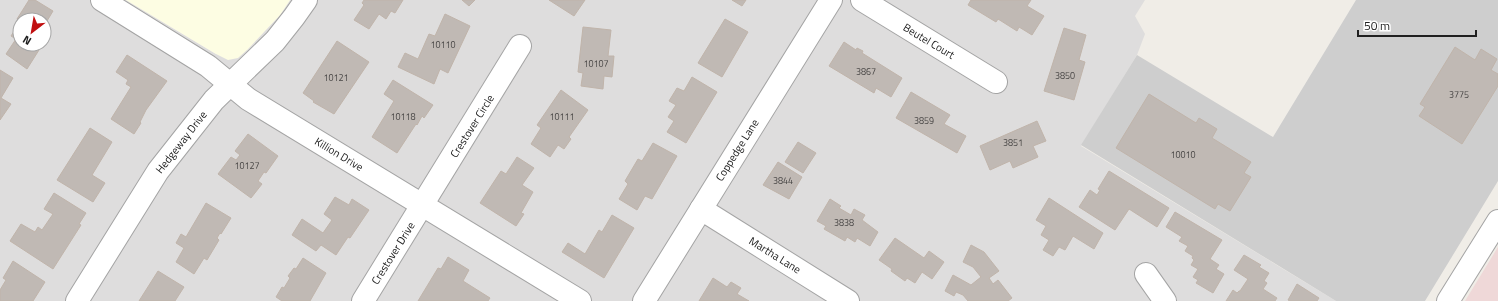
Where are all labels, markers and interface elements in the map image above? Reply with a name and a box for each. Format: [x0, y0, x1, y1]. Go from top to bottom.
north arrow [12, 12, 52, 52]
scale bar [1358, 12, 1476, 38]
text: 50 m [1364, 16, 1390, 35]
street label: Beutel Court [900, 19, 958, 63]
text: N [19, 32, 34, 49]
house number: 10110 [430, 38, 456, 51]
house number: 10107 [583, 57, 609, 70]
house number: 3867 [856, 65, 876, 78]
house number: 3850 [1055, 69, 1075, 82]
house number: 10121 [323, 71, 349, 84]
house number: 3775 [1449, 88, 1469, 101]
street label: Crestover Circle [446, 91, 498, 161]
street label: Hedgeway Drive [151, 107, 211, 177]
house number: 10118 [390, 110, 416, 123]
house number: 10111 [549, 110, 575, 123]
house number: 3859 [914, 114, 934, 127]
street label: Coppedge Lane [712, 115, 763, 184]
street label: Killion Drive [312, 133, 367, 175]
house number: 3851 [1003, 136, 1023, 149]
house number: 10010 [1170, 148, 1196, 161]
house number: 10127 [234, 159, 260, 172]
house number: 3844 [773, 174, 793, 187]
house number: 3838 [834, 216, 854, 229]
street label: Crestover Drive [367, 218, 419, 287]
street label: Martha Lane [746, 233, 804, 278]

